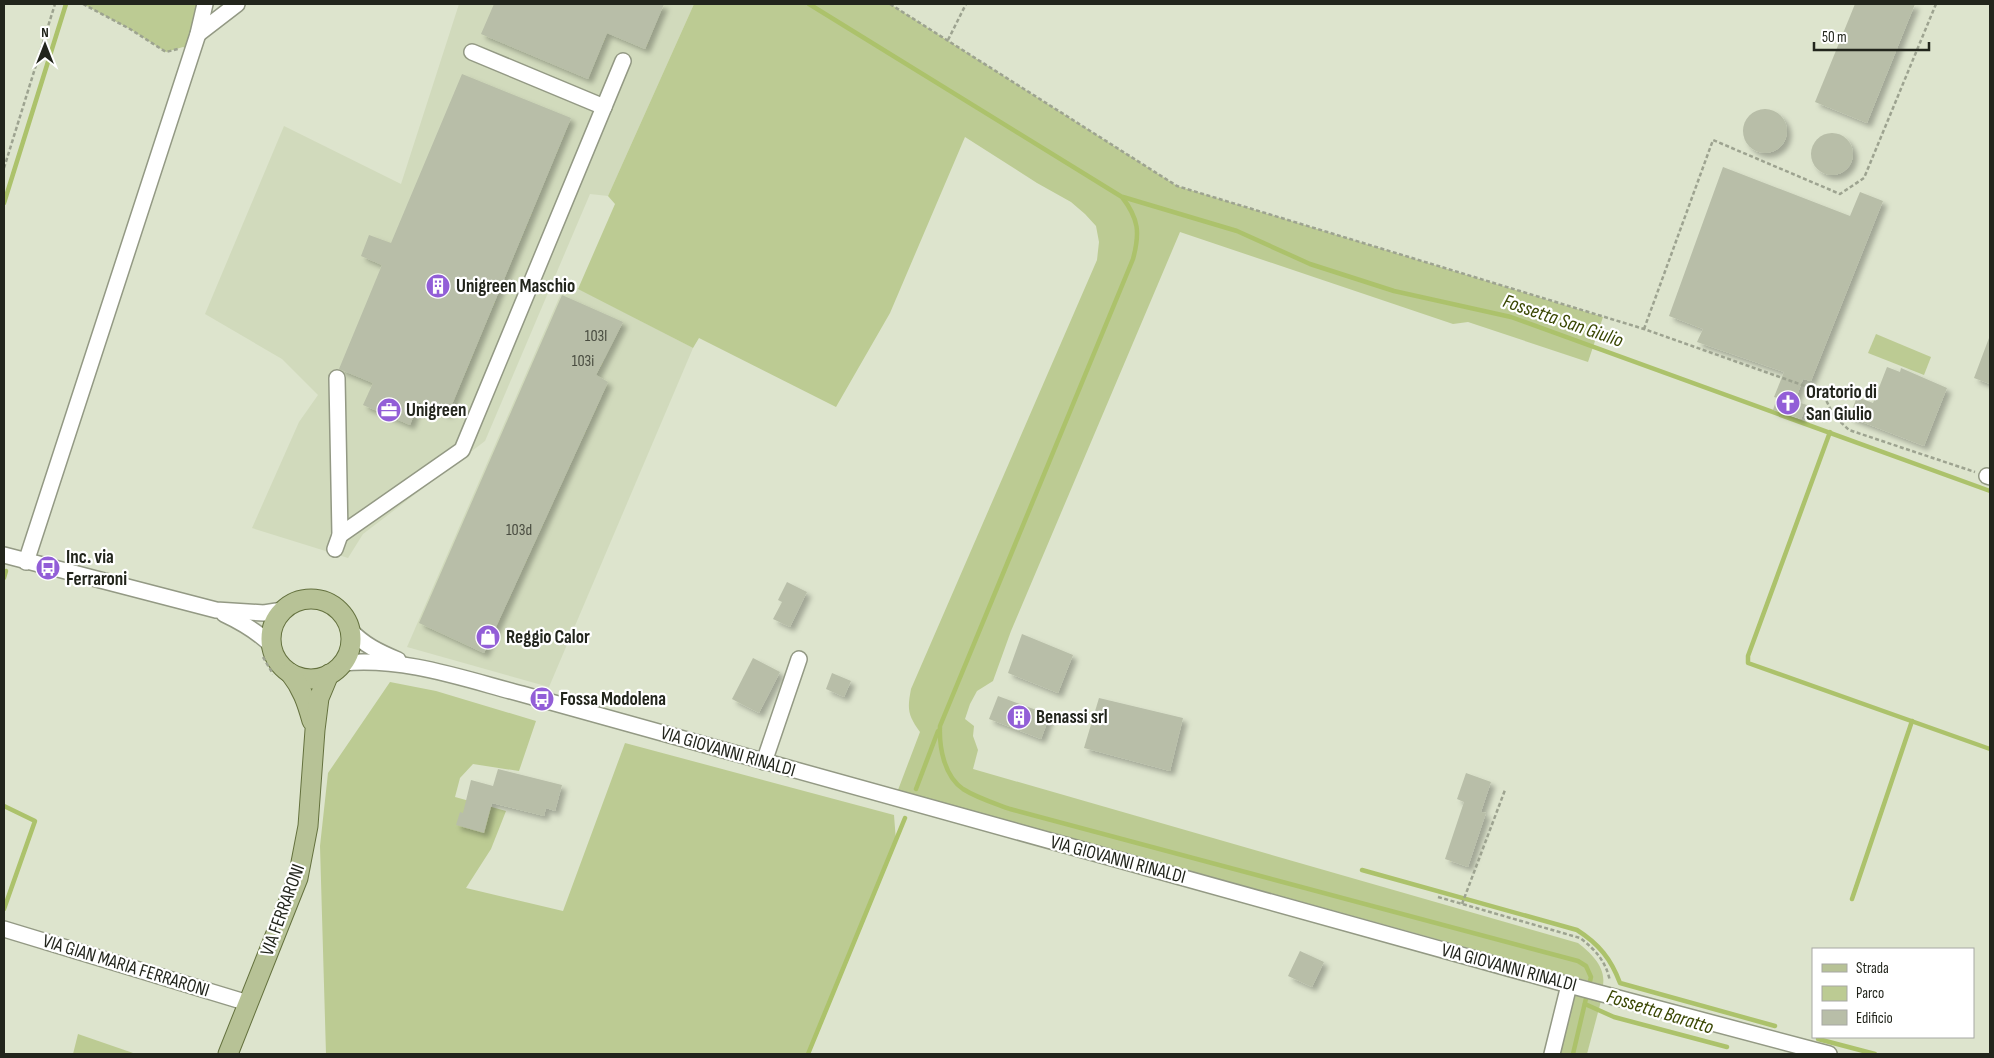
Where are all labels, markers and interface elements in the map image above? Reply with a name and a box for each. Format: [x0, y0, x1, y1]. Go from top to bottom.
north arrow [20, 20, 70, 70]
scale bar [1814, 20, 1929, 52]
text: N [41, 24, 49, 41]
text: 50 m [1822, 28, 1847, 47]
building icon: Unigreen Maschio [425, 273, 451, 299]
place label: Unigreen Maschio [456, 275, 575, 298]
water label: Fossetta San Giulio [1500, 289, 1626, 353]
house number: 103l [585, 327, 607, 346]
house number: 103i [572, 352, 594, 371]
place label: Oratorio di San Giulio [1806, 381, 1877, 426]
church icon: Oratorio di San Giulio [1775, 390, 1801, 416]
office icon: Unigreen [376, 397, 402, 423]
place label: Unigreen [406, 399, 467, 422]
house number: 103d [506, 521, 532, 540]
place label: Inc. via Ferraroni [66, 546, 127, 591]
bus stop icon: Inc. via Ferraroni [35, 555, 61, 581]
shop icon: Reggio Calor [475, 624, 501, 650]
place label: Reggio Calor [506, 626, 590, 649]
bus stop icon: Fossa Modolena [529, 686, 555, 712]
place label: Fossa Modolena [560, 688, 666, 711]
building icon: Benassi srl [1006, 704, 1032, 730]
place label: Benassi srl [1036, 706, 1108, 729]
street label: VIA GIOVANNI RINALDI [658, 722, 798, 782]
street label: VIA GIOVANNI RINALDI [1048, 831, 1188, 889]
street label: VIA FERRARONI [256, 861, 310, 959]
street label: VIA GIAN MARIA FERRARONI [40, 930, 212, 1002]
street label: VIA GIOVANNI RINALDI [1439, 939, 1579, 997]
legend [1812, 948, 1974, 1038]
text: Strada [1856, 959, 1889, 978]
water label: Fossetta Baratto [1604, 984, 1716, 1040]
text: Parco [1856, 984, 1884, 1003]
text: Edificio [1856, 1009, 1893, 1028]

